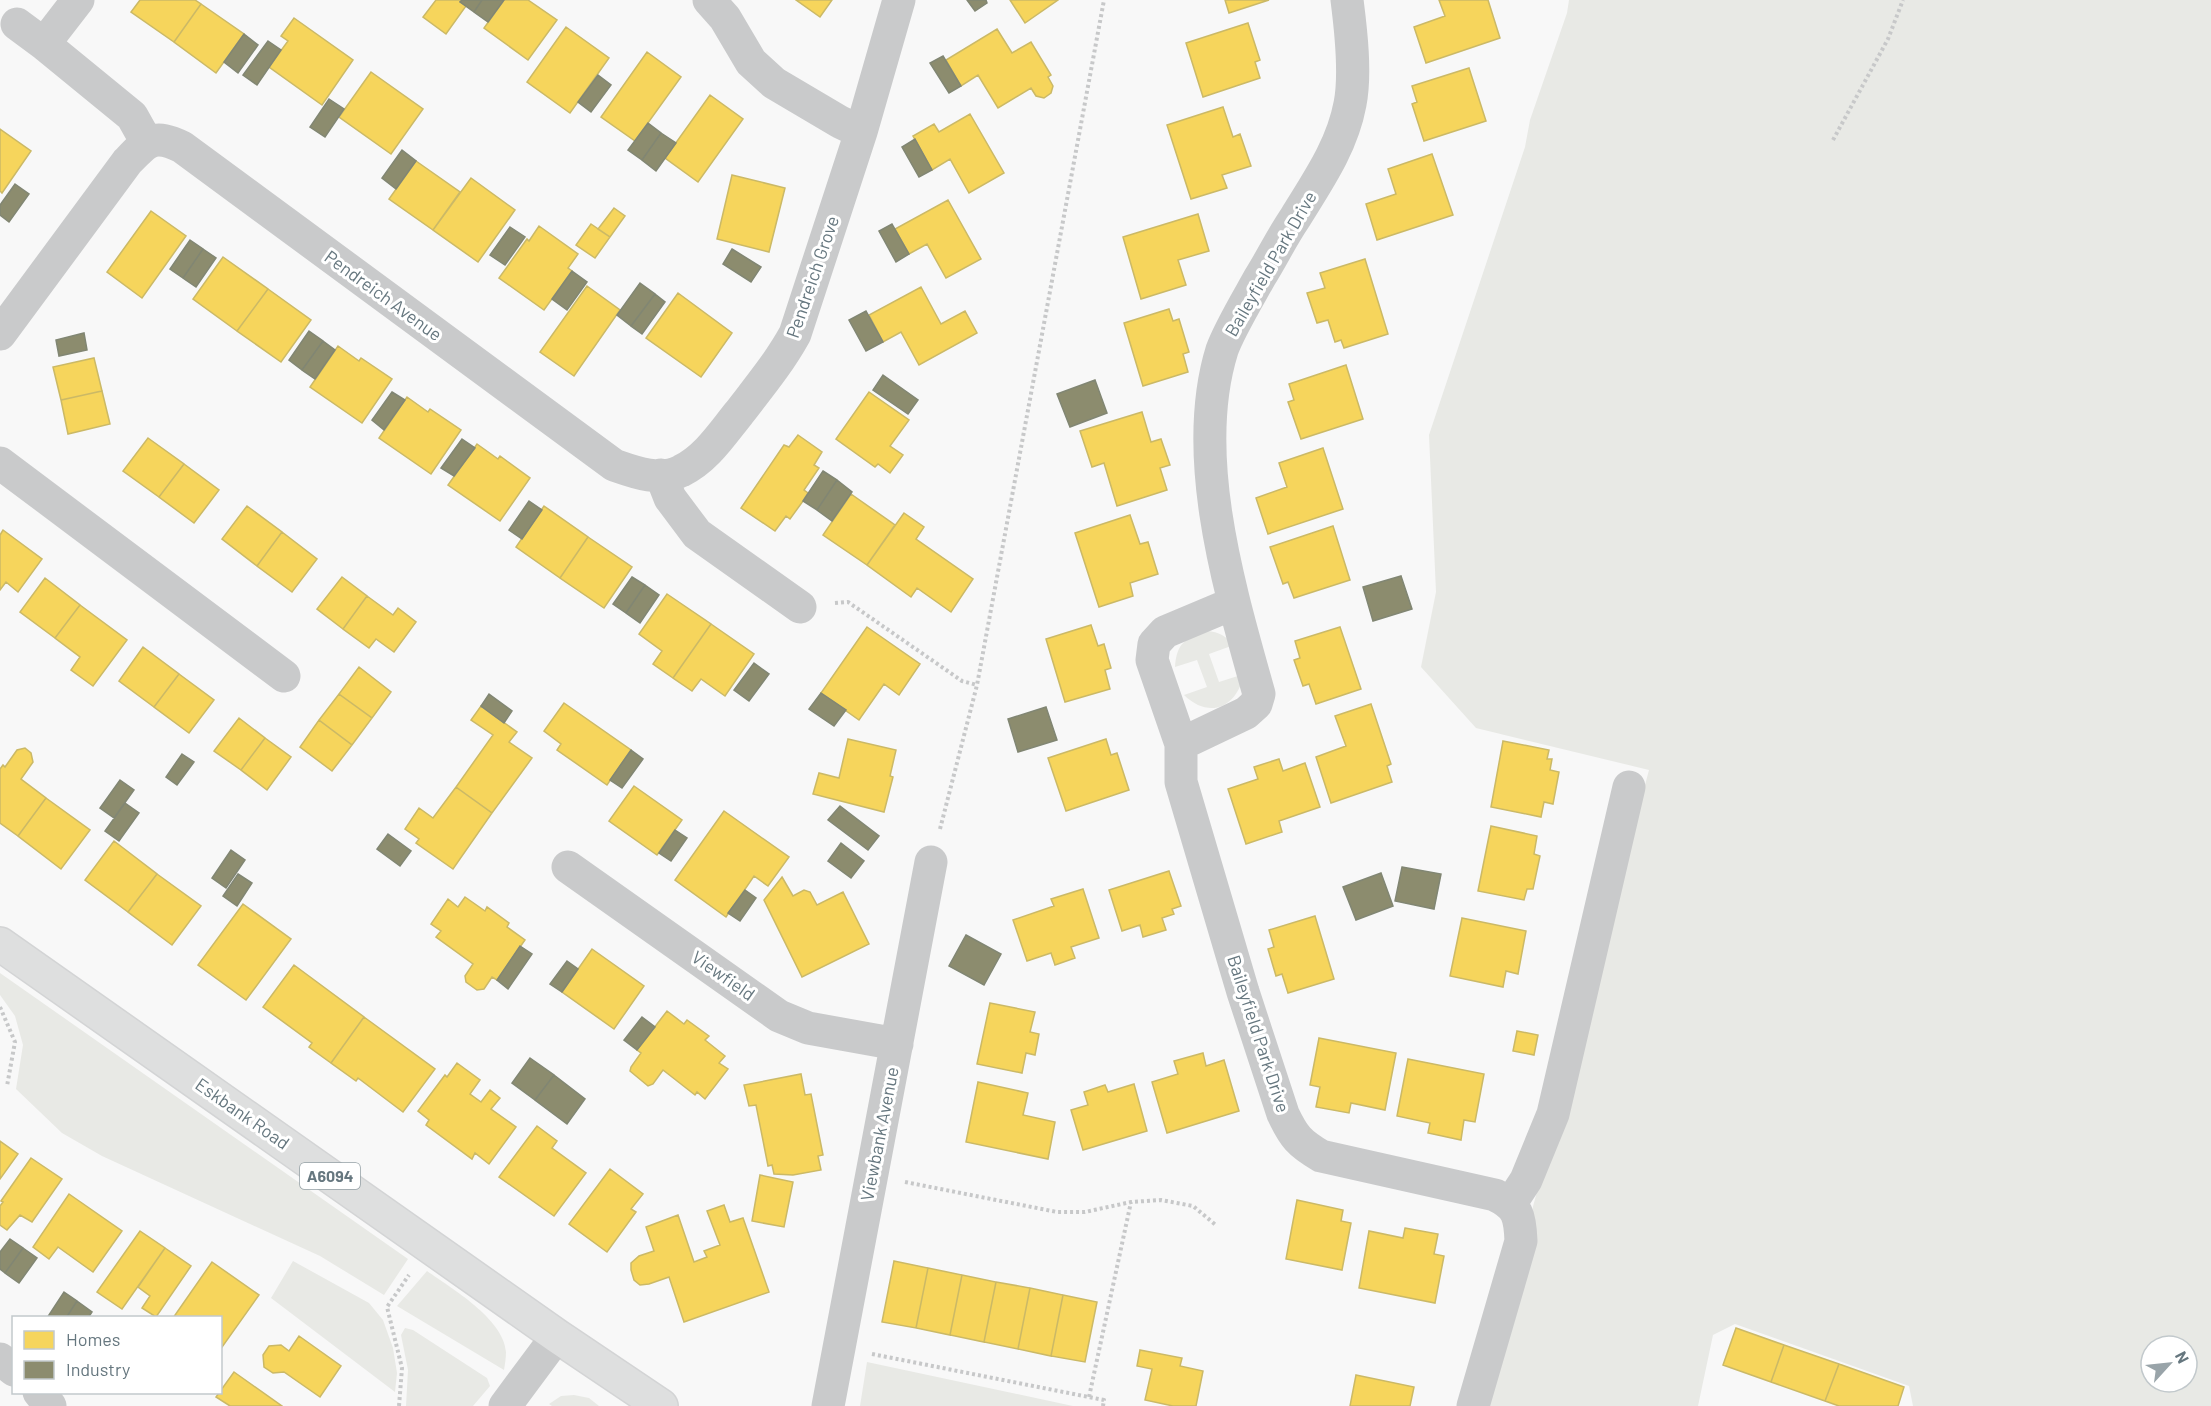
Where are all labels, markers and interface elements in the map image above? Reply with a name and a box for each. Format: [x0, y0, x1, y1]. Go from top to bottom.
street label: Baileyfield Park Drive [1220, 187, 1321, 340]
street label: Pendreich Grove [781, 213, 843, 340]
street label: Pendreich Avenue [321, 245, 447, 345]
street label: Viewfield [688, 945, 759, 1005]
street label: Baileyfield Park Drive [1223, 952, 1295, 1115]
street label: Viewbank Avenue [855, 1065, 903, 1203]
street label: Eskbank Road [191, 1073, 294, 1154]
road number: A6094 [300, 1163, 360, 1189]
legend [12, 1316, 222, 1394]
text: Homes [66, 1328, 120, 1350]
north arrow [2139, 1334, 2199, 1394]
text: N [2172, 1348, 2194, 1366]
text: Industry [66, 1358, 130, 1380]

